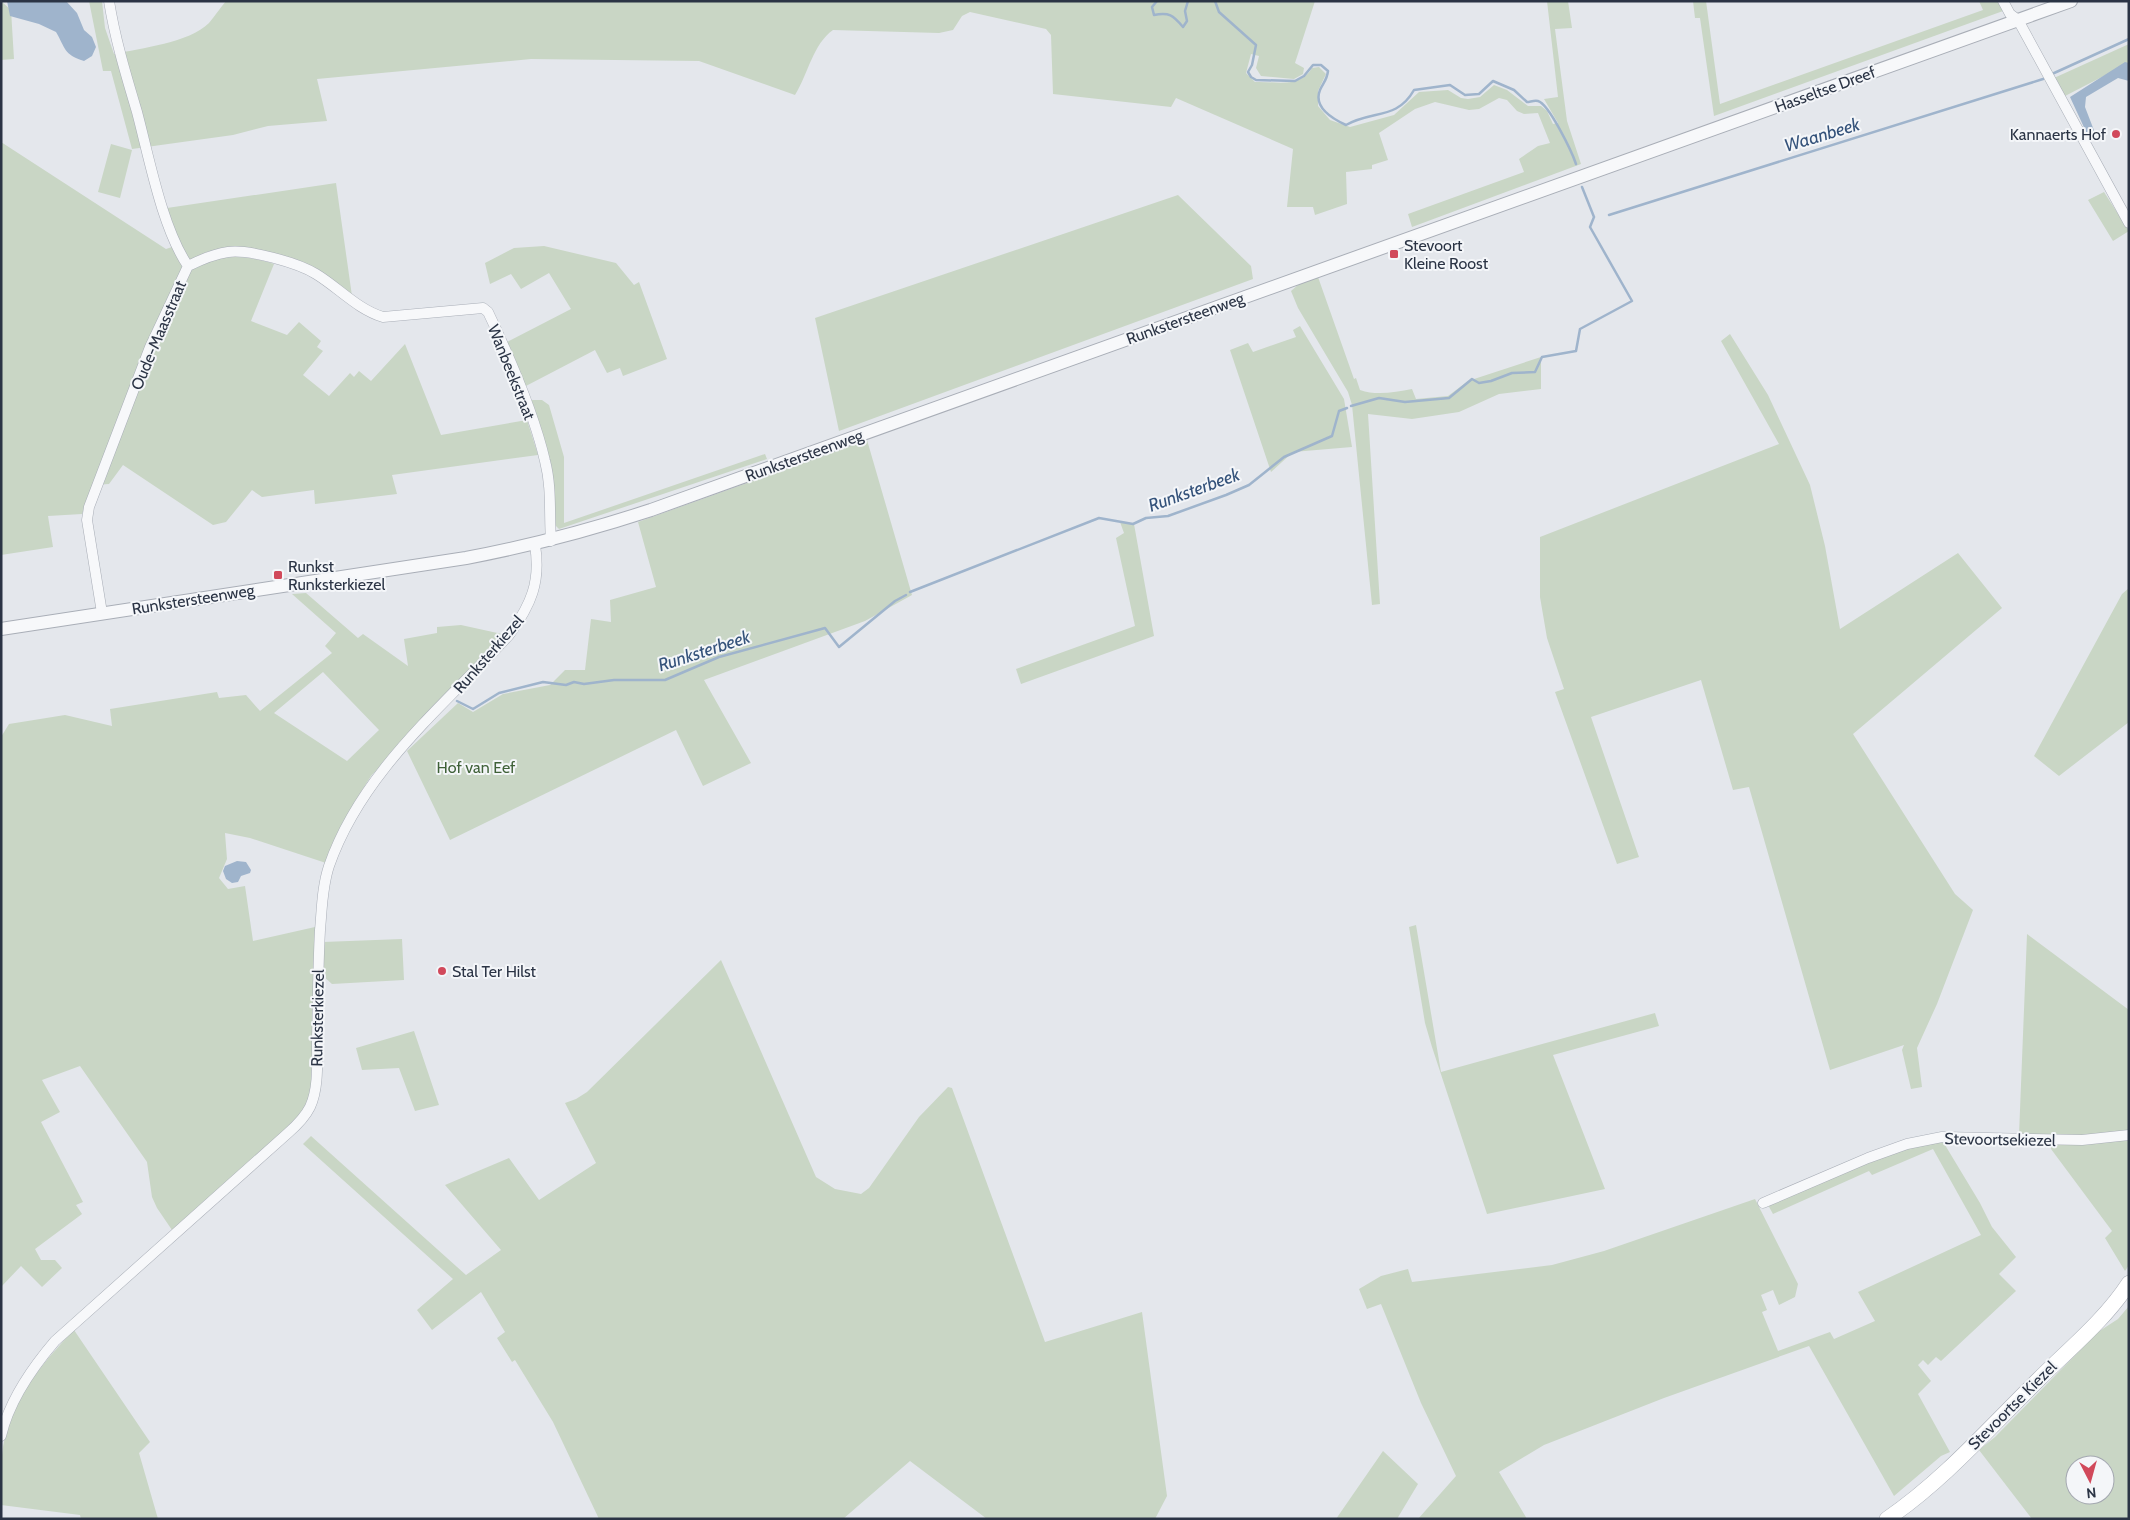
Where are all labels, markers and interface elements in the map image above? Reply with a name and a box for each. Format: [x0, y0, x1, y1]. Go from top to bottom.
street label: Hasseltse Dreef [1772, 62, 1879, 116]
water label: Waanbeek [1782, 113, 1864, 157]
place label: Kannaerts Hof [2010, 125, 2107, 144]
marker: Kannaerts Hof [2110, 128, 2122, 140]
place label: Stevoort Kleine Roost [1404, 236, 1489, 273]
marker: Stevoort Kleine Roost [1388, 248, 1400, 260]
street label: Oude-Maasstraat [127, 277, 190, 393]
street label: Runkstersteenweg [1124, 288, 1248, 349]
street label: Wanbeekstraat [484, 322, 540, 423]
street label: Runkstersteenweg [743, 425, 867, 486]
water label: Runksterbeek [1145, 463, 1244, 517]
place label: Runkst Runksterkiezel [288, 557, 385, 594]
marker: Runkst Runksterkiezel [272, 569, 284, 581]
street label: Runkstersteenweg [130, 580, 257, 619]
street label: Runksterkiezel [449, 611, 528, 697]
water label: Runksterbeek [655, 625, 754, 676]
park label: Hof van Eef [437, 758, 516, 777]
place label: Stal Ter Hilst [452, 962, 537, 981]
marker: Stal Ter Hilst [436, 965, 448, 977]
street label: Runksterkiezel [307, 969, 328, 1067]
street label: Stevoortsekiezel [1944, 1129, 2056, 1150]
street label: Stevoortse Kiezel [1964, 1357, 2061, 1453]
north arrow [2065, 1455, 2115, 1505]
text: N [2085, 1483, 2097, 1502]

